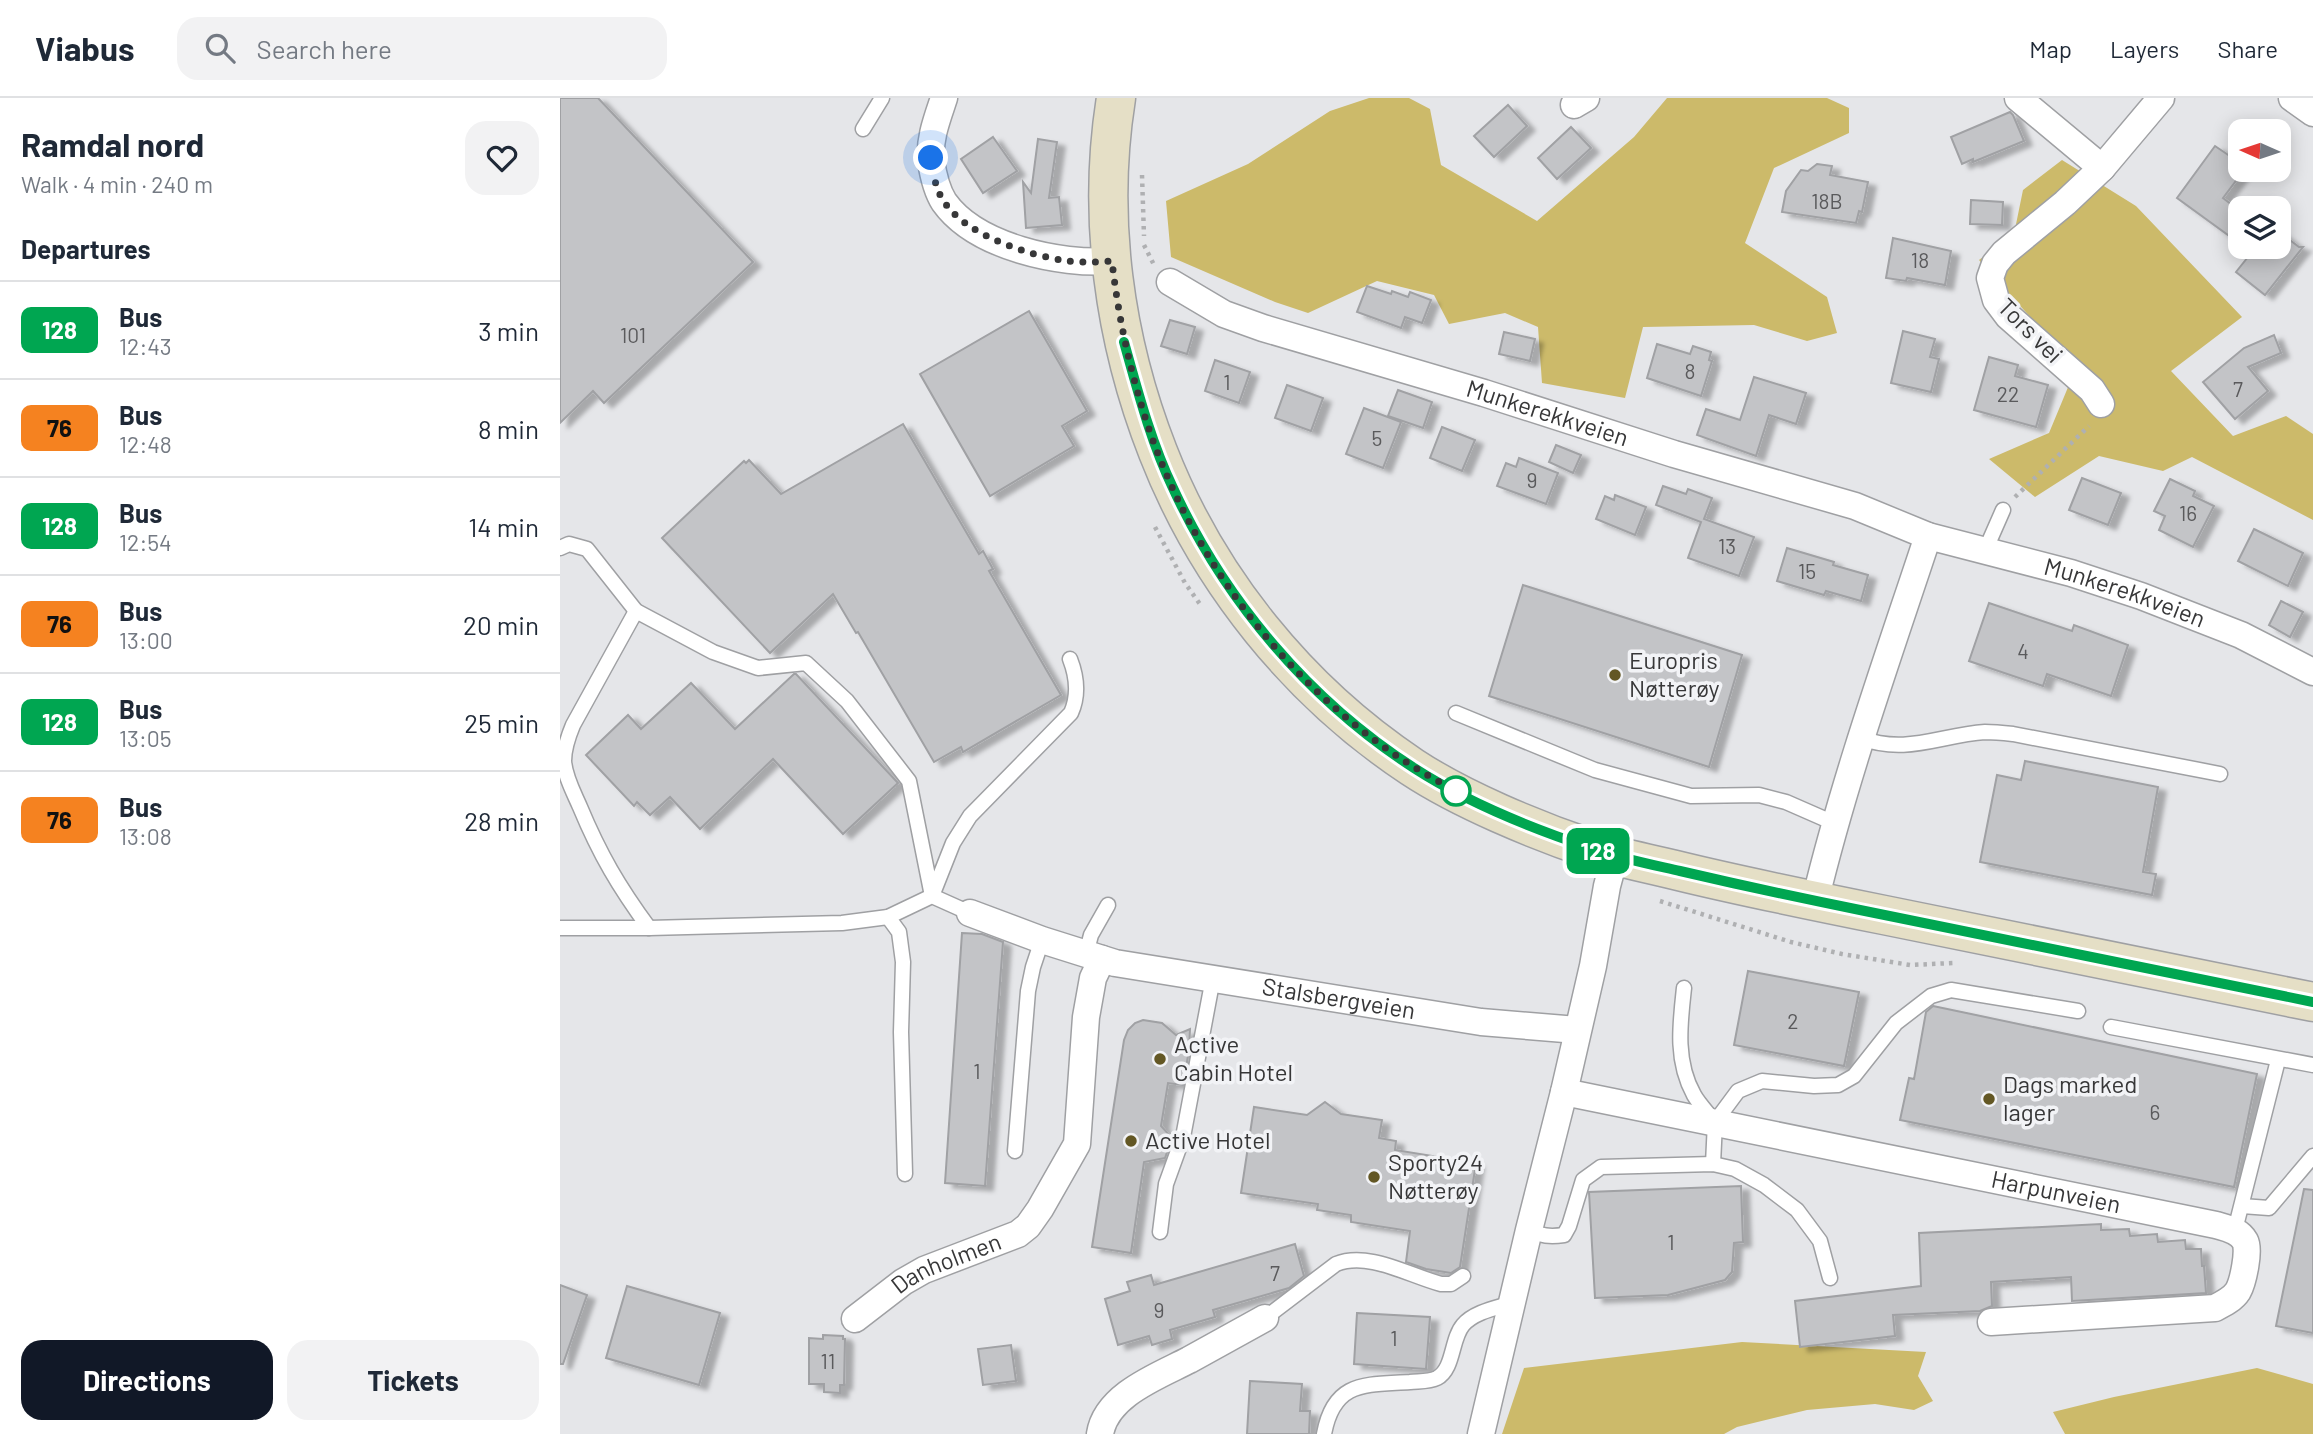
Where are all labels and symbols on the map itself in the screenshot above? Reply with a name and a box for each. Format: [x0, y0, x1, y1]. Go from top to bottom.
north arrow [2228, 119, 2291, 182]
your location [913, 140, 948, 175]
house number: 18B [1811, 188, 1843, 213]
house number: 18 [1911, 247, 1929, 272]
street label: Tors vei [1993, 291, 2070, 368]
house number: 101 [620, 322, 646, 347]
house number: 8 [1685, 358, 1695, 383]
house number: 1 [1223, 369, 1231, 394]
street label: Munkerekkveien [1463, 373, 1632, 451]
house number: 7 [2233, 376, 2243, 401]
house number: 22 [1997, 381, 2019, 406]
house number: 5 [1372, 425, 1382, 450]
house number: 9 [1527, 467, 1537, 492]
house number: 16 [2179, 500, 2197, 525]
house number: 13 [1718, 533, 1736, 558]
street label: Munkerekkveien [2041, 551, 2210, 633]
house number: 15 [1798, 558, 1816, 583]
house number: 4 [2017, 638, 2029, 663]
place label: Europris Nøtterøy [1629, 645, 1720, 702]
marker: Europris Nøtterøy [1607, 667, 1623, 683]
unlabelled marker [1441, 776, 1471, 806]
line badge: 128 [1558, 828, 1638, 874]
street label: Stalsbergveien [1260, 971, 1418, 1024]
house number: 2 [1787, 1008, 1799, 1033]
place label: Active Cabin Hotel [1174, 1029, 1293, 1086]
marker: Active Cabin Hotel [1152, 1051, 1168, 1067]
house number: 1 [973, 1058, 981, 1083]
place label: Dags marked lager [2003, 1069, 2137, 1126]
marker: Dags marked lager [1981, 1091, 1997, 1107]
house number: 6 [2150, 1099, 2160, 1124]
place label: Active Hotel [1145, 1125, 1271, 1154]
marker: Active Hotel [1123, 1133, 1139, 1149]
place label: Sporty24 Nøtterøy [1388, 1147, 1483, 1204]
street label: Harpunveien [1989, 1164, 2123, 1218]
marker: Sporty24 Nøtterøy [1366, 1169, 1382, 1185]
street label: Danholmen [885, 1226, 1005, 1299]
house number: 1 [1667, 1229, 1675, 1254]
house number: 7 [1270, 1260, 1280, 1285]
house number: 9 [1154, 1297, 1164, 1322]
house number: 1 [1390, 1325, 1398, 1350]
house number: 11 [821, 1348, 835, 1373]

